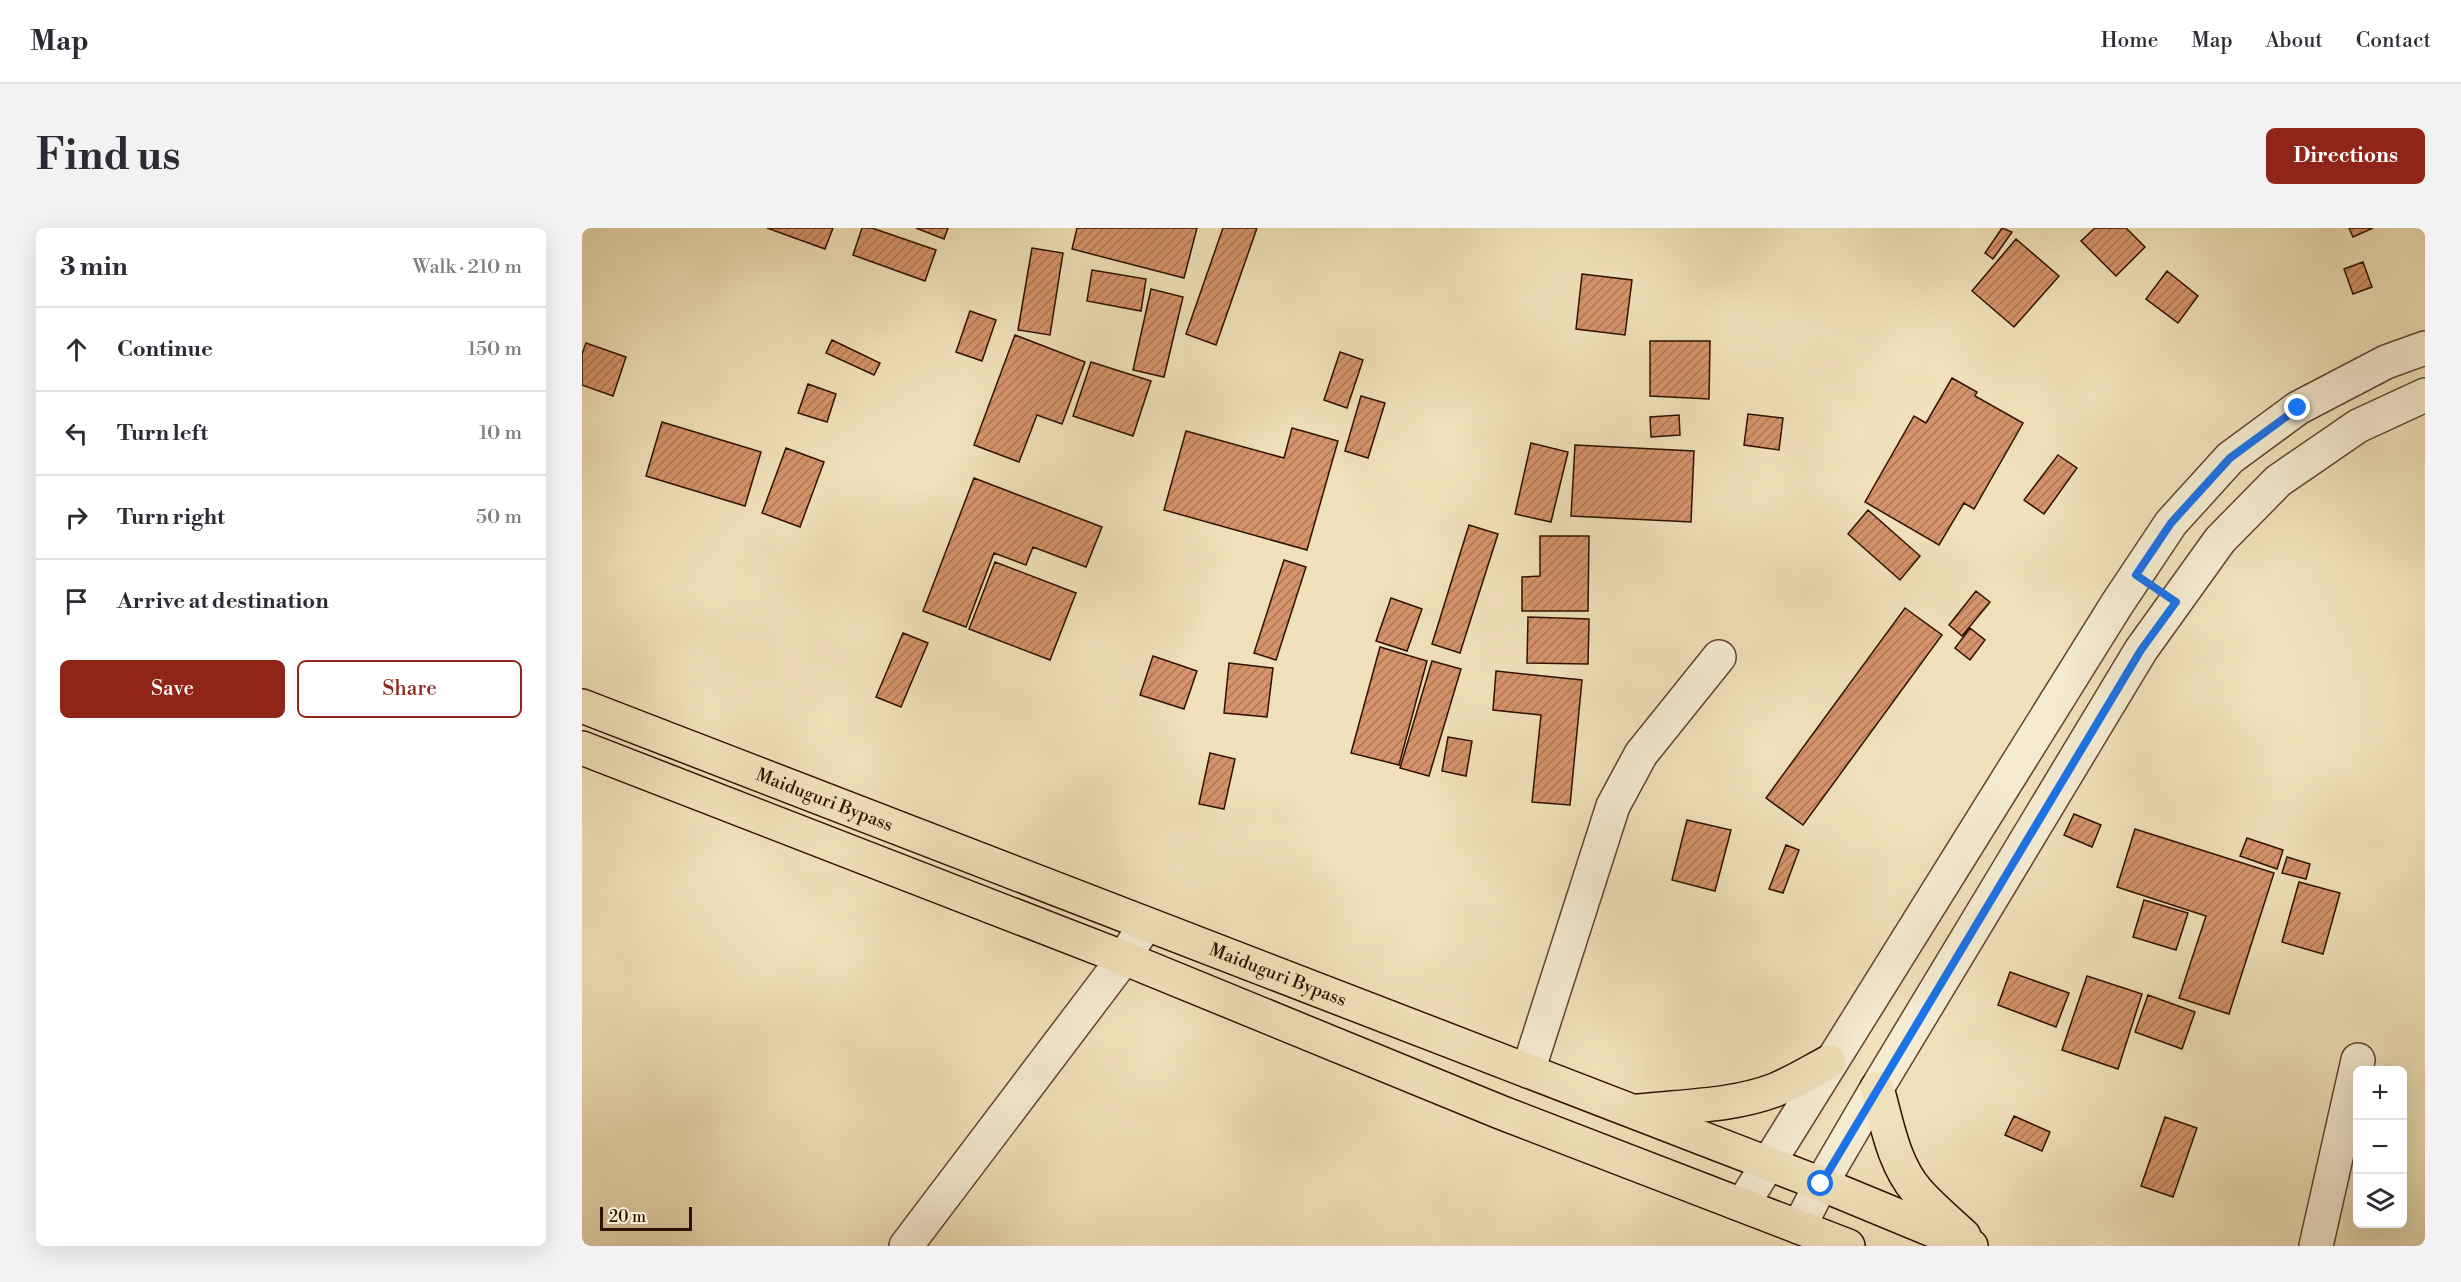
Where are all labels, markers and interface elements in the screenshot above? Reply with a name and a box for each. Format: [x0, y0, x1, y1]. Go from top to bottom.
text: Map [30, 24, 89, 59]
text: Home [2101, 28, 2158, 54]
text: Map [2191, 28, 2233, 54]
text: About [2266, 28, 2323, 54]
text: Contact [2356, 28, 2431, 54]
button: Directions [2266, 128, 2425, 184]
text: Find us [36, 130, 180, 183]
text: 3 min [60, 251, 128, 283]
text: Walk · 210 m [413, 255, 522, 280]
icon: ahead [60, 333, 93, 366]
text: Continue [117, 336, 213, 363]
text: 150 m [467, 337, 522, 362]
route end [2284, 394, 2310, 420]
icon: left [60, 417, 93, 450]
text: Turn left [117, 420, 208, 447]
text: 10 m [479, 421, 522, 446]
icon: right [60, 501, 93, 534]
text: Turn right [117, 504, 225, 531]
text: 50 m [476, 505, 522, 530]
icon: arrive [60, 585, 93, 618]
text: Arrive at destination [117, 588, 329, 615]
button: Save [60, 660, 285, 718]
button: Share [297, 660, 522, 718]
street label: Maiduguri Bypass [753, 763, 897, 836]
street label: Maiduguri Bypass [1206, 938, 1350, 1011]
map controls [2353, 1066, 2407, 1228]
button: + [2353, 1066, 2407, 1120]
button: − [2353, 1120, 2407, 1174]
route start [1807, 1170, 1833, 1196]
button: layers [2353, 1174, 2407, 1228]
scale bar [600, 1204, 692, 1232]
text: 20 m [609, 1207, 646, 1227]

